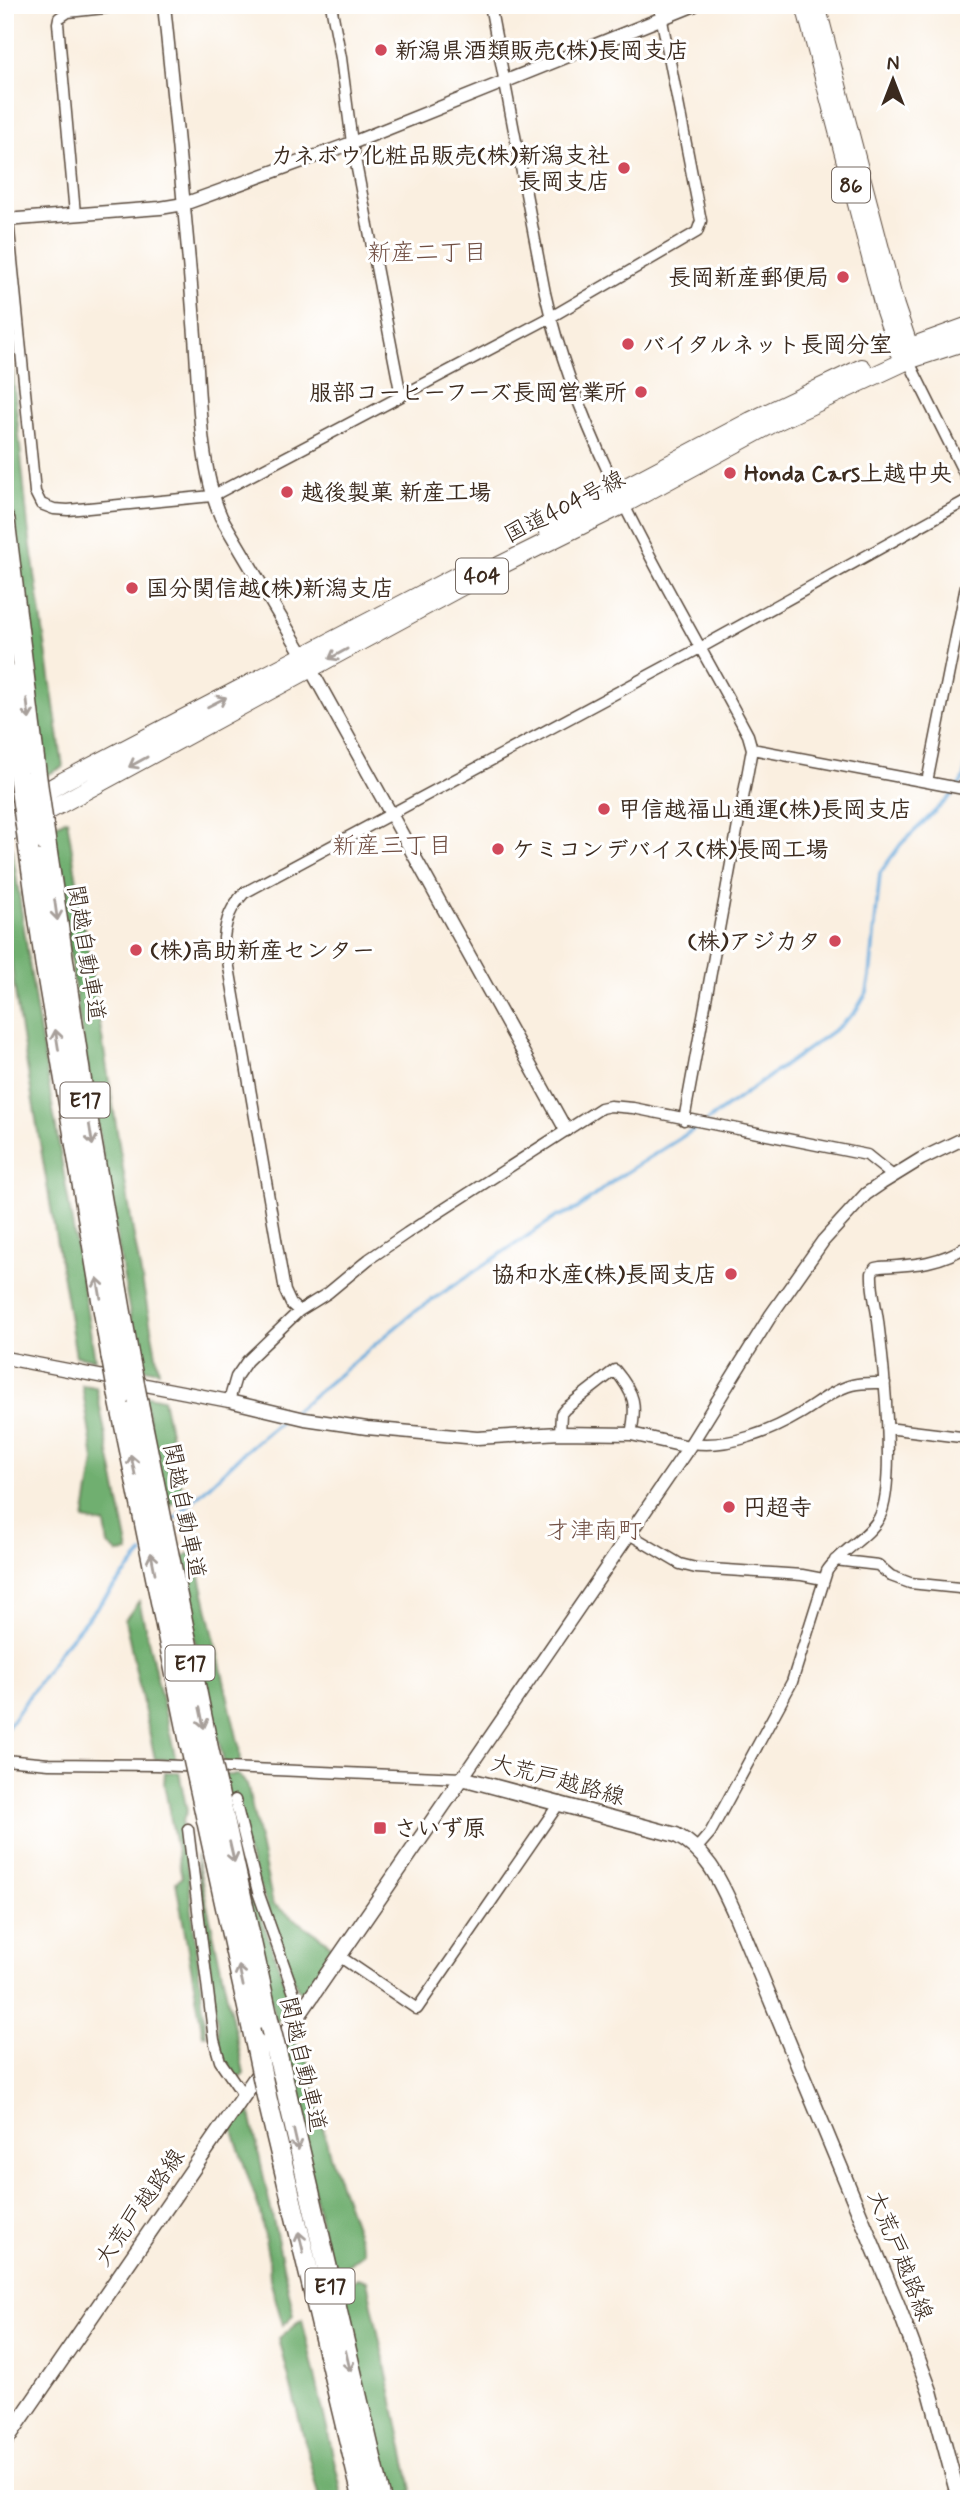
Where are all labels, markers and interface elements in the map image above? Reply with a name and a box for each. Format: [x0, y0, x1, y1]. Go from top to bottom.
place label: 新潟県酒類販売(株)長岡支店 [395, 37, 689, 67]
marker: 新潟県酒類販売(株)長岡支店 [373, 42, 389, 58]
north arrow [858, 46, 928, 116]
text: N [887, 52, 899, 77]
place label: カネボウ化粧品販売(株)新潟支社 長岡支店 [270, 142, 610, 198]
marker: カネボウ化粧品販売(株)新潟支社 長岡支店 [616, 160, 632, 176]
road number: 86 [832, 168, 870, 202]
district label: 新産二丁目 [367, 238, 487, 269]
place label: 長岡新産郵便局 [668, 264, 829, 294]
marker: 長岡新産郵便局 [835, 269, 851, 285]
place label: バイタルネット長岡分室 [642, 331, 892, 361]
marker: バイタルネット長岡分室 [620, 336, 636, 352]
place label: 服部コーヒーフーズ長岡営業所 [309, 379, 627, 409]
marker: 服部コーヒーフーズ長岡営業所 [633, 384, 649, 400]
place label: Honda Cars上越中央 [744, 460, 952, 490]
street label: 国道404号線 [499, 464, 631, 551]
marker: Honda Cars上越中央 [722, 465, 738, 481]
place label: 越後製菓 新産工場 [301, 479, 491, 509]
marker: 越後製菓 新産工場 [279, 484, 295, 500]
road number: 404 [456, 558, 508, 594]
place label: 国分関信越(株)新潟支店 [146, 575, 394, 605]
marker: 国分関信越(株)新潟支店 [124, 580, 140, 596]
one-way arrow [329, 647, 349, 661]
one-way arrow [206, 694, 227, 708]
one-way arrow [22, 697, 35, 720]
one-way arrow [128, 756, 149, 769]
place label: 甲信越福山通運(株)長岡支店 [618, 796, 912, 826]
marker: 甲信越福山通運(株)長岡支店 [596, 801, 612, 817]
district label: 新産三丁目 [332, 831, 452, 862]
place label: ケミコンデバイス(株)長岡工場 [512, 836, 829, 866]
marker: ケミコンデバイス(株)長岡工場 [490, 841, 506, 857]
street label: 関越自動車道 [59, 883, 111, 1024]
one-way arrow [49, 899, 62, 921]
place label: (株)アジカタ [687, 928, 821, 958]
marker: (株)アジカタ [827, 933, 843, 949]
place label: (株)高助新産センター [150, 937, 375, 967]
marker: (株)高助新産センター [128, 942, 144, 958]
one-way arrow [50, 1029, 63, 1052]
road number: E17 [60, 1082, 110, 1118]
one-way arrow [85, 1123, 98, 1146]
place label: 協和水産(株)長岡支店 [492, 1261, 717, 1291]
marker: 協和水産(株)長岡支店 [723, 1266, 739, 1282]
one-way arrow [92, 1277, 105, 1300]
street label: 関越自動車道 [155, 1441, 211, 1582]
one-way arrow [125, 1454, 139, 1477]
place label: 円超寺 [743, 1494, 812, 1524]
marker: 円超寺 [721, 1499, 737, 1515]
district label: 才津南町 [546, 1516, 642, 1547]
one-way arrow [145, 1552, 159, 1575]
road number: E17 [166, 1646, 214, 1680]
one-way arrow [195, 1706, 209, 1729]
street label: 大荒戸越路線 [487, 1749, 628, 1813]
place label: さいず原 [394, 1815, 486, 1845]
marker: さいず原 [372, 1820, 388, 1836]
one-way arrow [225, 1840, 239, 1863]
one-way arrow [233, 1965, 247, 1988]
street label: 関越自動車道 [272, 1994, 332, 2135]
one-way arrow [290, 2128, 304, 2151]
street label: 大荒戸越路線 [89, 2143, 193, 2273]
street label: 大荒戸越路線 [859, 2186, 939, 2325]
one-way arrow [294, 2231, 308, 2254]
road number: E17 [306, 2268, 354, 2304]
one-way arrow [342, 2349, 355, 2372]

